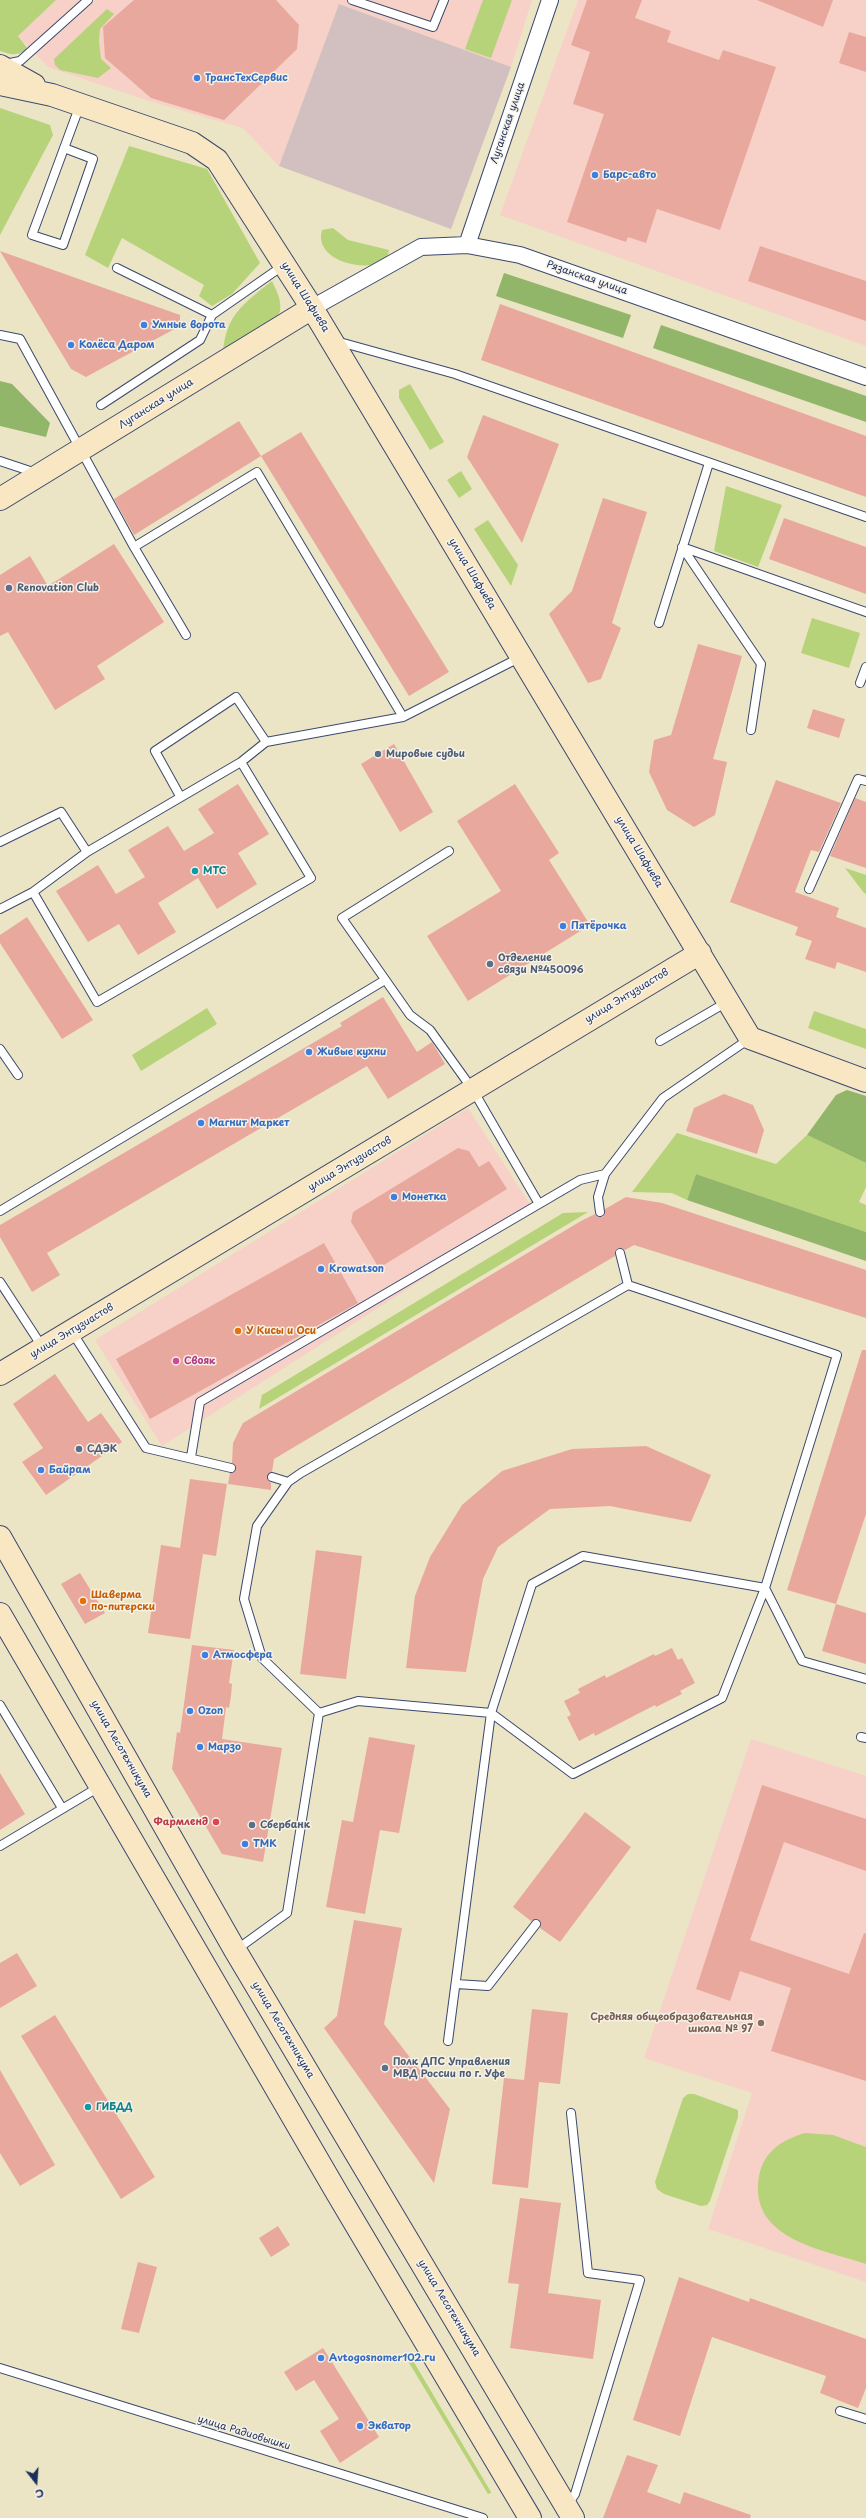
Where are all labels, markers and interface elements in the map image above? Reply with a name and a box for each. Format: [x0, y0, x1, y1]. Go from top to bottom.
place label: ТрансТехСервис [205, 72, 288, 84]
marker: ТрансТехСервис [192, 73, 202, 83]
street label: Луганская улица [488, 81, 528, 165]
place label: Барс-авто [603, 169, 656, 181]
marker: Барс-авто [590, 170, 600, 180]
street label: Рязанская улица [545, 259, 629, 297]
street label: улица Шафиева [279, 260, 331, 334]
place label: Умные ворота [152, 319, 226, 331]
marker: Умные ворота [139, 320, 149, 330]
place label: Колёса Даром [79, 339, 155, 351]
marker: Колёса Даром [66, 340, 76, 350]
street label: Луганская улица [117, 376, 195, 432]
street label: улица Шафиева [446, 536, 498, 612]
place label: Renovation Club [17, 582, 99, 594]
marker: Renovation Club [4, 583, 14, 593]
place label: Мировые судьи [386, 748, 465, 760]
marker: Мировые судьи [373, 749, 383, 759]
street label: улица Шафиева [613, 814, 665, 890]
place label: МТС [203, 865, 226, 877]
marker: МТС [190, 866, 200, 876]
place label: Пятёрочка [571, 920, 627, 932]
marker: Пятёрочка [558, 921, 568, 931]
place label: Отделение связи №450096 [498, 952, 584, 976]
marker: Отделение связи №450096 [485, 959, 495, 969]
street label: улица Энтузиастов [583, 966, 671, 1026]
place label: Живые кухни [317, 1046, 386, 1058]
marker: Живые кухни [304, 1047, 314, 1057]
place label: Магнит Маркет [209, 1117, 289, 1129]
marker: Магнит Маркет [196, 1118, 206, 1128]
street label: улица Энтузиастов [306, 1134, 394, 1194]
place label: Монетка [402, 1191, 447, 1203]
marker: Монетка [389, 1192, 399, 1202]
place label: Krowatson [329, 1263, 384, 1275]
marker: Krowatson [316, 1264, 326, 1274]
street label: улица Энтузиастов [28, 1301, 116, 1361]
place label: У Кисы и Оси [246, 1325, 316, 1337]
marker: У Кисы и Оси [233, 1326, 243, 1336]
place label: Свояк [184, 1355, 215, 1367]
marker: Свояк [171, 1356, 181, 1366]
place label: СДЭК [87, 1443, 117, 1455]
marker: СДЭК [74, 1444, 84, 1454]
place label: Байрам [49, 1464, 91, 1476]
marker: Байрам [36, 1465, 46, 1475]
place label: Шаверма по-питерски [91, 1589, 155, 1612]
marker: Шаверма по-питерски [78, 1596, 88, 1606]
place label: Атмосфера [213, 1649, 272, 1661]
marker: Атмосфера [200, 1650, 210, 1660]
street label: улица Лесотехникума [88, 1698, 154, 1800]
place label: Ozon [198, 1705, 223, 1717]
marker: Ozon [185, 1706, 195, 1716]
place label: Марзо [208, 1741, 241, 1753]
marker: Марзо [195, 1742, 205, 1752]
place label: Фармленд [154, 1816, 208, 1828]
marker: Фармленд [211, 1817, 221, 1827]
place label: Сбербанк [260, 1819, 310, 1831]
marker: Сбербанк [247, 1820, 257, 1830]
place label: ТМК [253, 1838, 277, 1850]
marker: ТМК [240, 1839, 250, 1849]
street label: улица Лесотехникума [249, 1979, 317, 2081]
place label: Средняя общеобразовательная школа № 97 [590, 2011, 753, 2034]
marker: Средняя общеобразовательная школа № 97 [756, 2018, 766, 2028]
place label: Полк ДПС Управления МВД России по г. Уфе [393, 2056, 510, 2080]
marker: Полк ДПС Управления МВД России по г. Уфе [380, 2063, 390, 2073]
place label: ГИБДД [96, 2101, 132, 2113]
marker: ГИБДД [83, 2102, 93, 2112]
street label: улица Лесотехникума [415, 2257, 483, 2359]
place label: Avtogosnomer102.ru [329, 2352, 436, 2364]
marker: Avtogosnomer102.ru [316, 2353, 326, 2363]
street label: улица Радиовышки [196, 2413, 292, 2453]
place label: Экватор [368, 2420, 411, 2432]
marker: Экватор [355, 2421, 365, 2431]
north arrow [16, 2462, 56, 2502]
text: С [33, 2485, 46, 2503]

